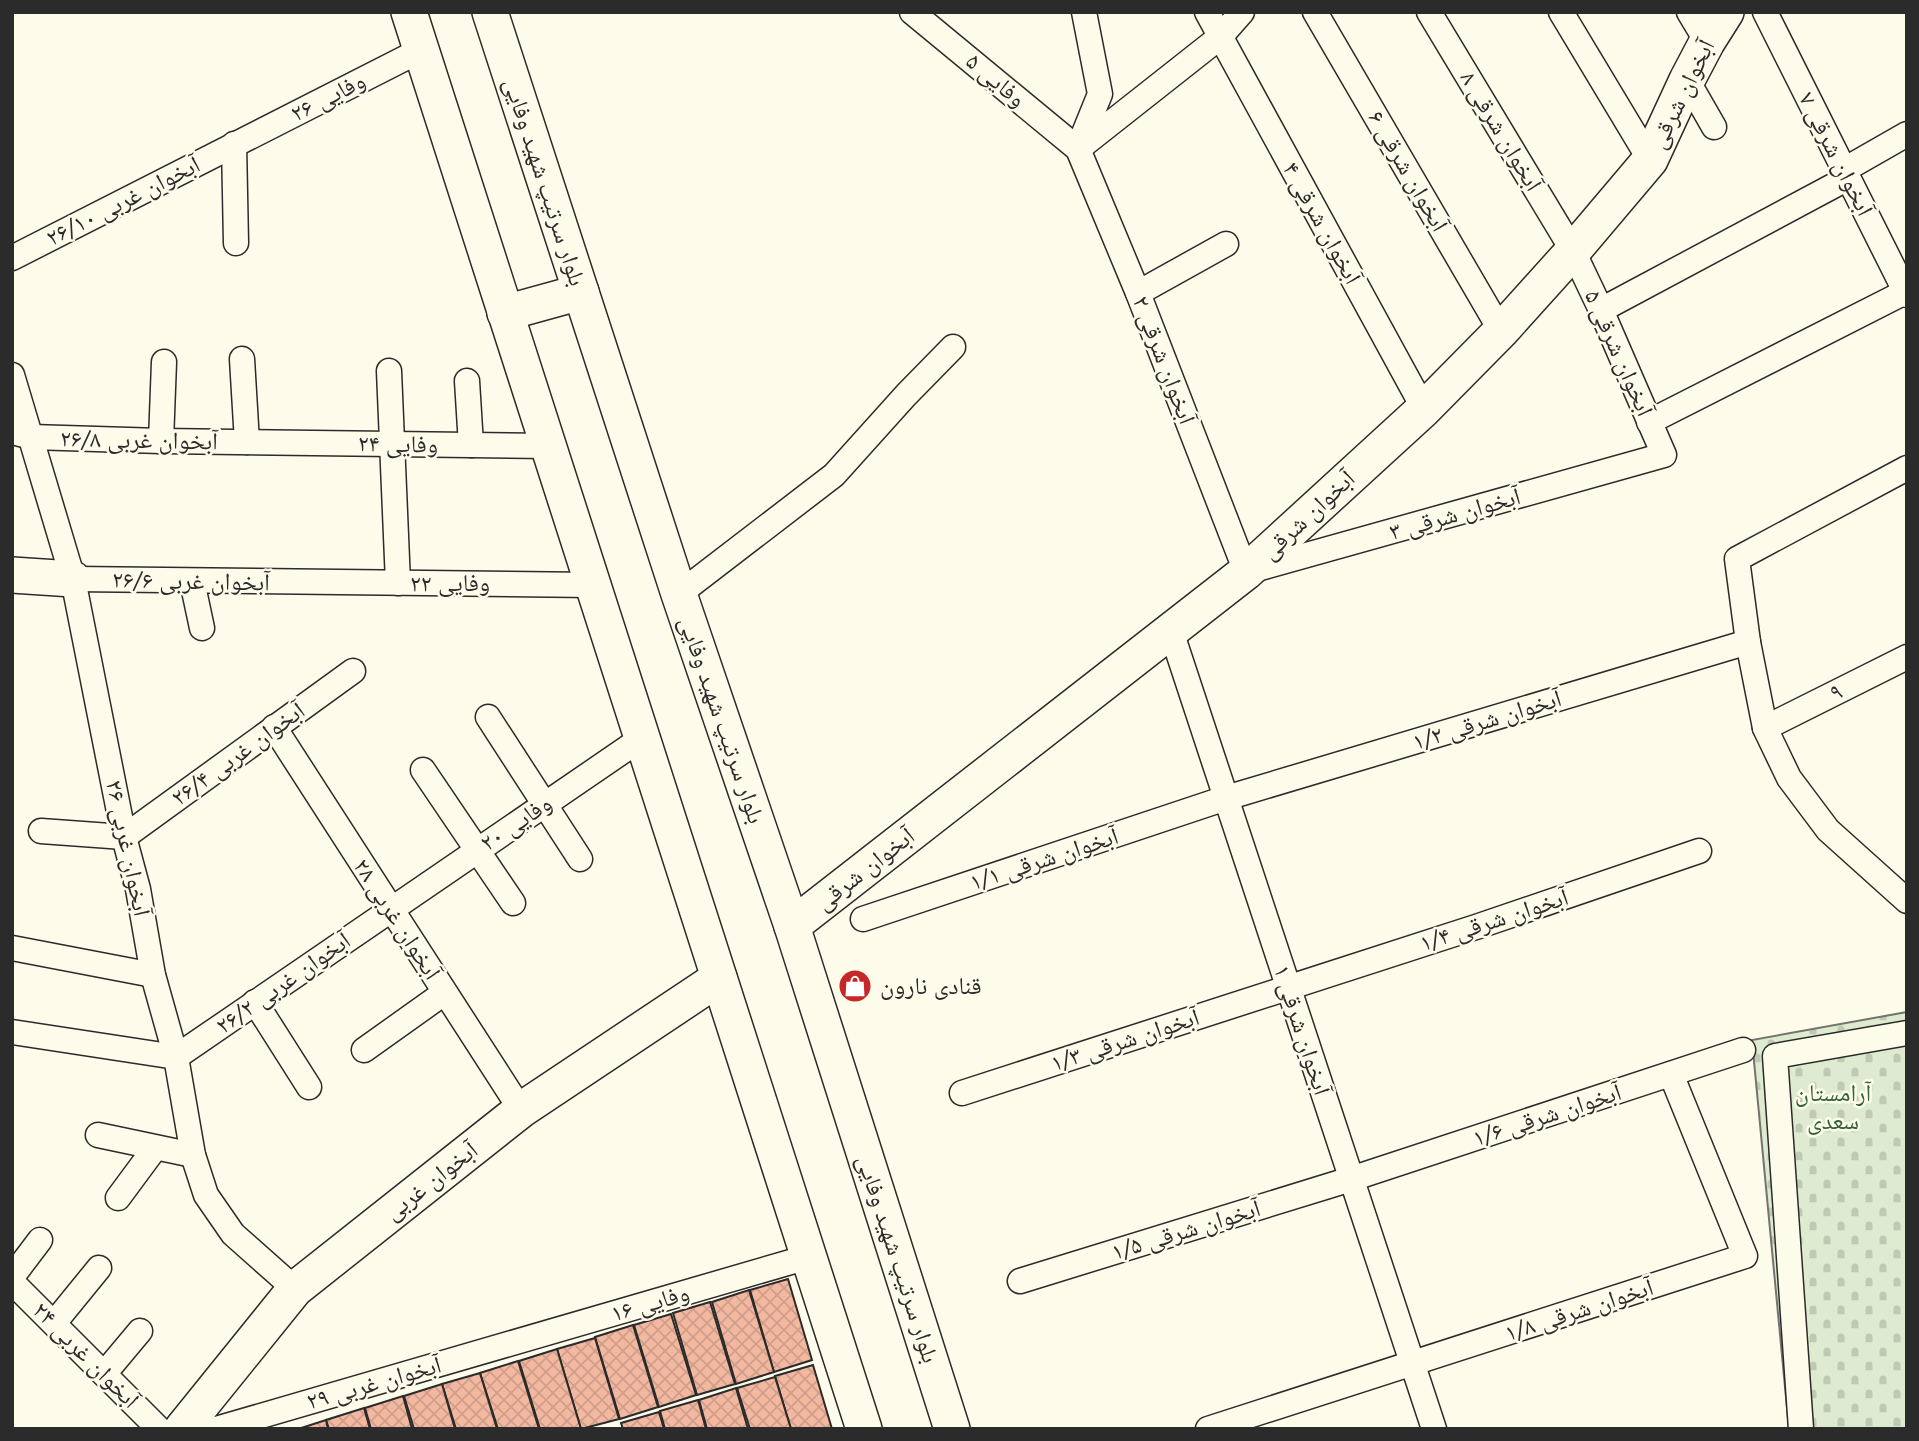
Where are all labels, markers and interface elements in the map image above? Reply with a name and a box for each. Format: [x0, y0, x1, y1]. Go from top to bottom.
street label: آبخوان شرقی [1642, 33, 1722, 154]
street label: وفایی ۵ [960, 45, 1033, 114]
street label: وفایی ۲۶ [285, 65, 370, 129]
street label: آبخوان شرقی ۸ [1453, 65, 1550, 197]
street label: بلوار سرتیپ شهید وفایی [497, 74, 594, 290]
street label: آبخوان شرقی ۷ [1792, 87, 1881, 222]
street label: آبخوان شرقی ۶ [1361, 105, 1456, 238]
street label: آبخوان غربی ۲۶/۱۰ [41, 148, 206, 253]
street label: آبخوان شرقی ۴ [1276, 156, 1369, 290]
street label: آبخوان شرقی ۵ [1578, 285, 1661, 422]
street label: آبخوان شرقی ۲ [1126, 291, 1203, 429]
street label: آبخوان غربی ۲۶/۸ [60, 423, 219, 456]
street label: وفایی ۲۴ [358, 427, 438, 460]
street label: آبخوان شرقی [1254, 463, 1362, 566]
street label: آبخوان شرقی ۳ [1386, 480, 1525, 547]
street label: آبخوان غربی ۲۶/۶ [112, 564, 271, 597]
street label: وفایی ۲۲ [410, 567, 490, 598]
street label: بلوار سرتیپ شهید وفایی [673, 612, 772, 827]
street label: ۹ [1824, 675, 1848, 708]
street label: آبخوان شرقی ۱/۲ [1409, 682, 1566, 757]
street label: آبخوان غربی ۲۶/۴ [165, 694, 311, 813]
street label: آبخوان غربی ۲۶ [99, 777, 158, 920]
street label: وفایی ۲۰ [474, 787, 558, 858]
street label: آبخوان شرقی [809, 820, 921, 917]
street label: آبخوان شرقی ۱/۱ [966, 820, 1123, 897]
street label: آبخوان غربی ۲۸ [347, 852, 449, 986]
street label: آبخوان شرقی ۱/۴ [1416, 881, 1573, 958]
street label: آبخوان غربی ۲۶/۲ [209, 924, 357, 1041]
street label: آبخوان شرقی ۱ [1267, 961, 1338, 1100]
shop icon: قنادی نارون [836, 967, 874, 1005]
place label: قنادی نارون [880, 970, 982, 1001]
street label: آبخوان شرقی ۱/۳ [1047, 1001, 1204, 1078]
street label: آبخوان شرقی ۱/۶ [1469, 1076, 1626, 1153]
park label: آرامستان سعدی [1795, 1077, 1872, 1136]
street label: آبخوان غربی [378, 1134, 485, 1227]
street label: بلوار سرتیپ شهید وفایی [850, 1151, 947, 1367]
street label: آبخوان شرقی ۱/۵ [1108, 1192, 1265, 1267]
street label: آبخوان شرقی ۱/۸ [1501, 1271, 1658, 1348]
street label: وفایی ۱۶ [607, 1277, 693, 1328]
street label: آبخوان غربی ۲۴ [26, 1295, 147, 1415]
street label: آبخوان غربی ۲۹ [303, 1348, 446, 1417]

